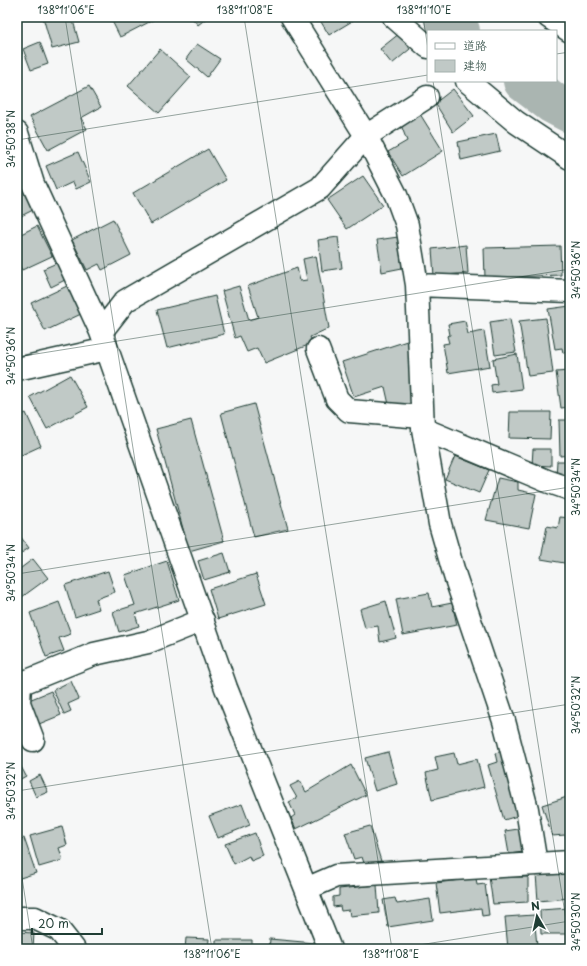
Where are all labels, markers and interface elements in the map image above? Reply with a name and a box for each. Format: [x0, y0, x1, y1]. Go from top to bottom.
text: 138°11'06"E [38, 2, 94, 17]
text: 138°11'08"E [217, 2, 273, 17]
text: 138°11'10"E [397, 2, 451, 17]
legend [427, 30, 557, 82]
text: 道路 [463, 36, 487, 54]
text: 建物 [463, 56, 487, 74]
text: 34°50'38"N [3, 110, 18, 168]
text: 34°50'36"N [568, 241, 583, 299]
text: 34°50'36"N [3, 327, 18, 385]
text: 34°50'34"N [568, 458, 583, 516]
text: 34°50'34"N [3, 544, 18, 602]
text: 34°50'32"N [568, 676, 583, 734]
text: 34°50'32"N [3, 762, 18, 820]
text: 34°50'30"N [568, 892, 583, 951]
north arrow [517, 896, 557, 936]
text: N [530, 897, 541, 915]
scale bar [32, 910, 102, 936]
text: 20 m [38, 914, 69, 932]
text: 138°11'06"E [184, 946, 240, 961]
text: 138°11'08"E [363, 946, 419, 961]

